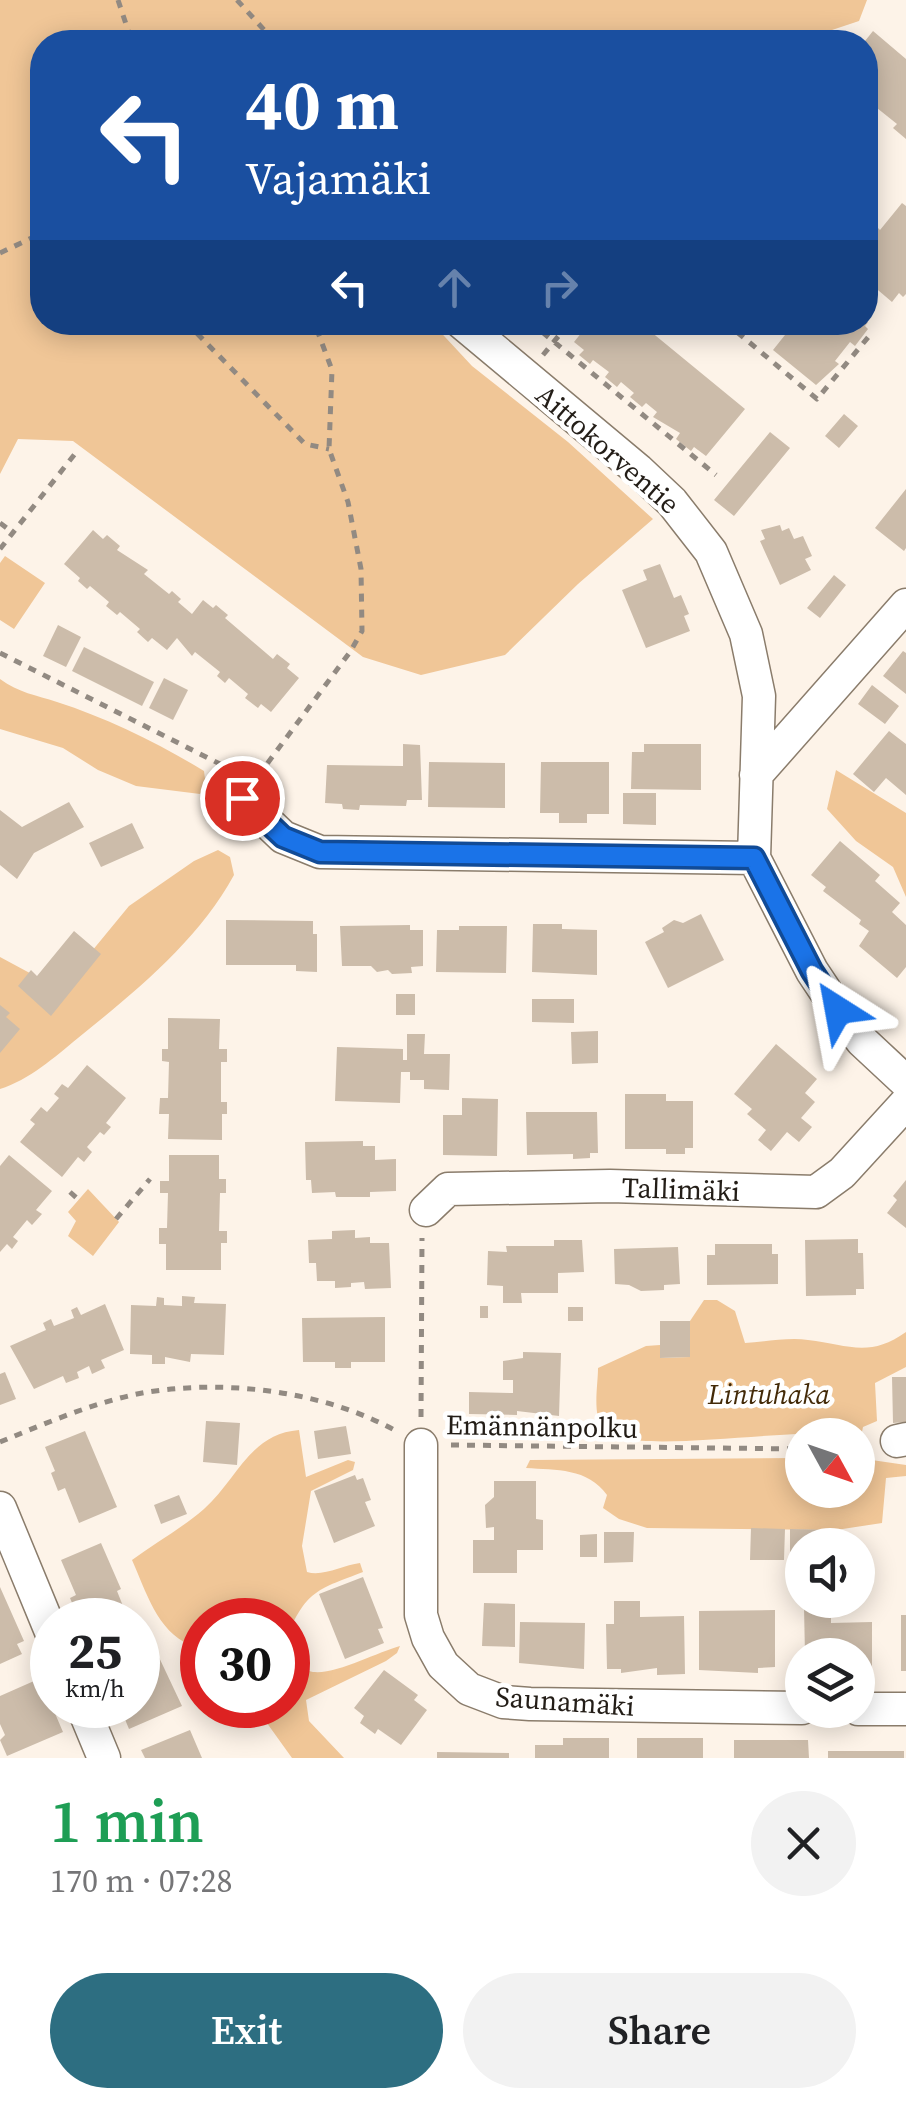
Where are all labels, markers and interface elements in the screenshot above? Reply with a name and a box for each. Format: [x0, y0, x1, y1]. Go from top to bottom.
text: 40 m [245, 56, 399, 152]
icon: left [80, 70, 210, 200]
text: Vajamäki [245, 147, 431, 209]
icon: left [322, 260, 377, 315]
icon: ahead [427, 260, 482, 315]
icon: right [532, 260, 587, 315]
street label: Aittokorventie [528, 376, 688, 522]
pin [200, 756, 285, 841]
icon: arrive [215, 771, 270, 826]
position arrow [786, 958, 890, 1062]
street label: Tallimäki [621, 1168, 741, 1210]
park label: Lintuhaka [707, 1375, 831, 1413]
street label: Emännänpolku [446, 1405, 638, 1447]
north arrow [785, 1418, 875, 1508]
map controls [785, 1418, 875, 1728]
button: sound [785, 1528, 875, 1618]
speed limit sign: 30 [180, 1598, 310, 1728]
text: 25 [68, 1616, 122, 1685]
button: layers [785, 1638, 875, 1728]
text: km/h [65, 1671, 125, 1705]
street label: Saunamäki [494, 1677, 636, 1725]
text: 1 min [50, 1780, 204, 1862]
button: close [751, 1791, 856, 1896]
text: 170 m · 07:28 [50, 1859, 232, 1903]
button: Exit [50, 1973, 443, 2088]
button: Share [463, 1973, 856, 2088]

